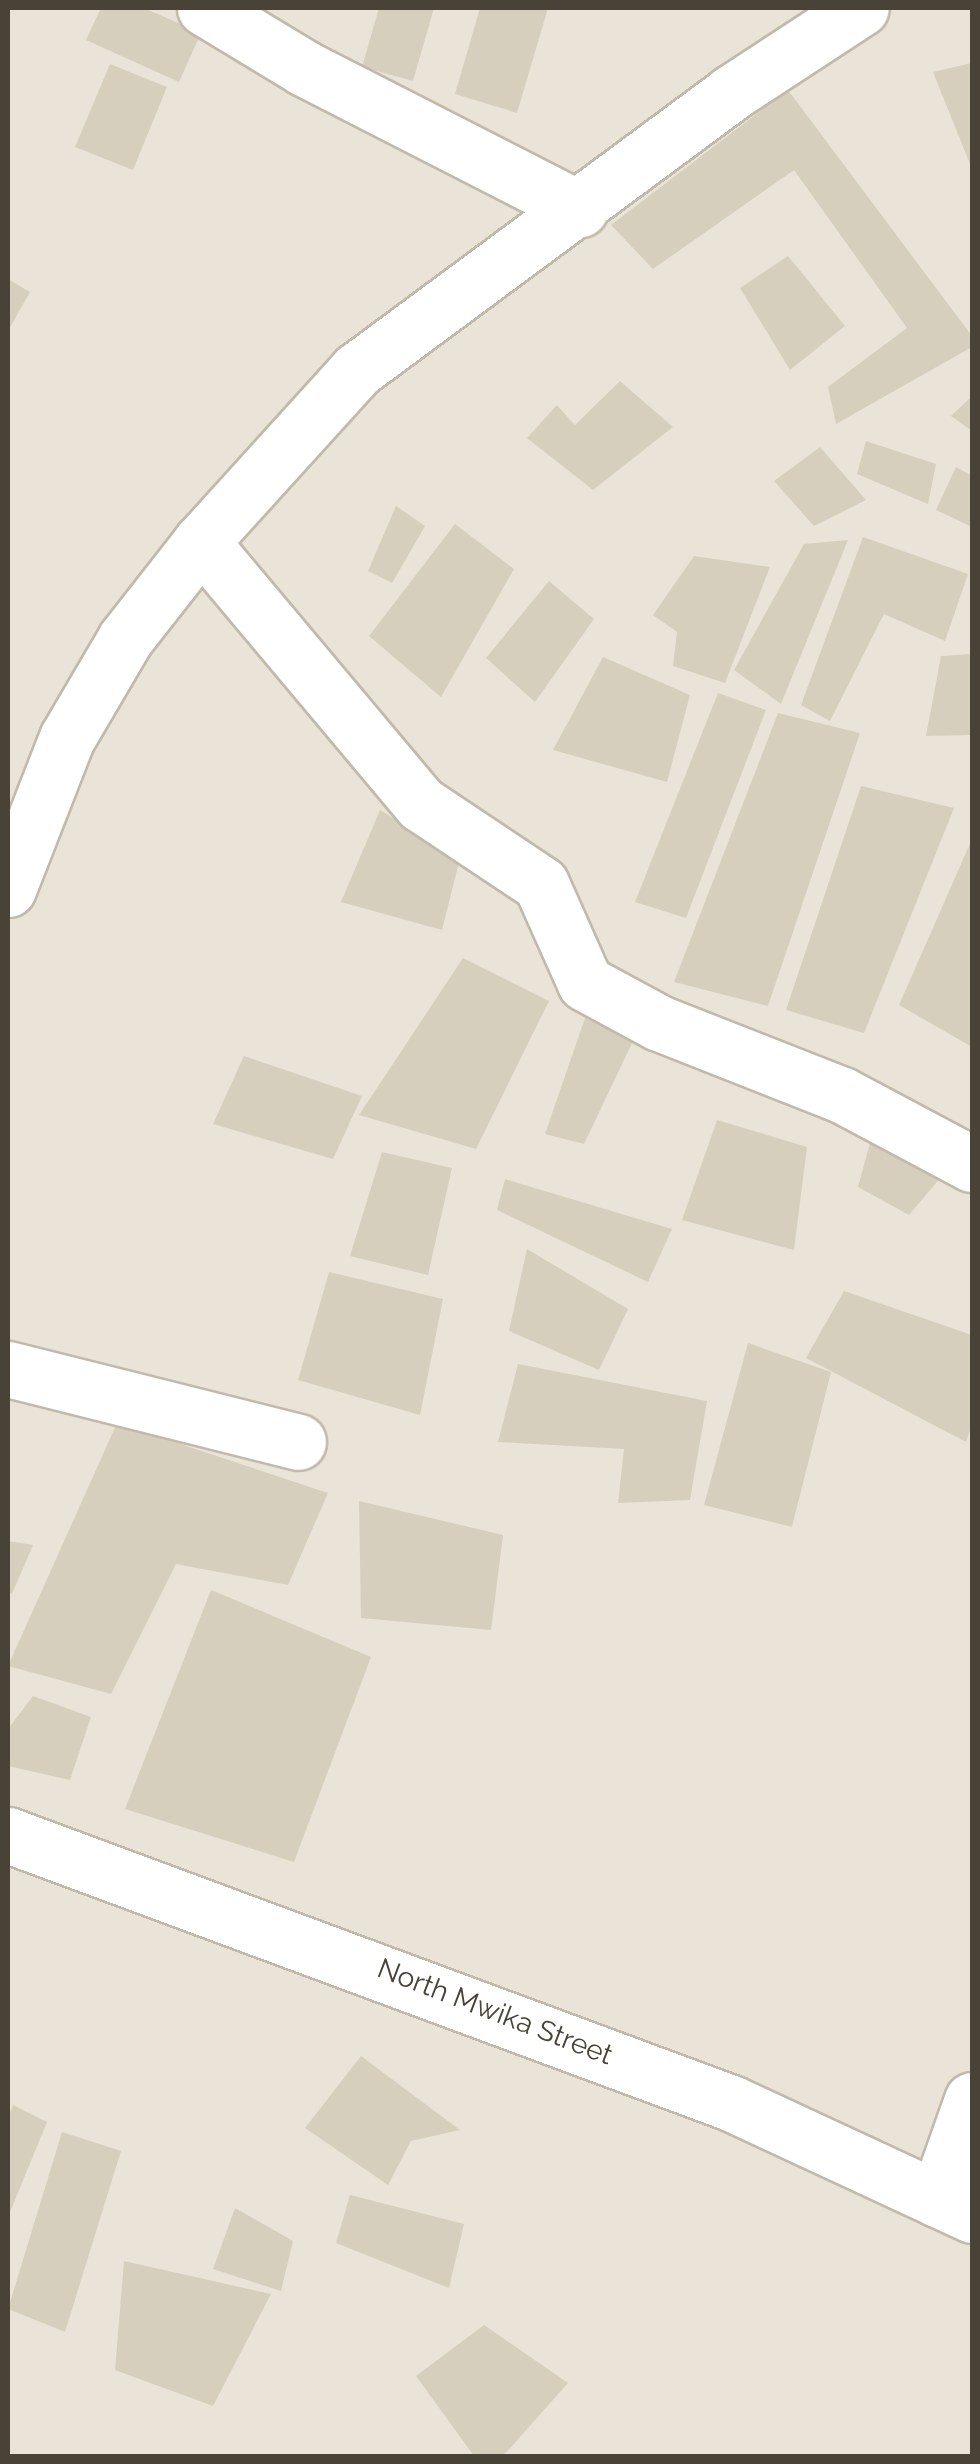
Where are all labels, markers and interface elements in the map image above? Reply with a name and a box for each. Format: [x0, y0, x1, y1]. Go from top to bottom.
street label: North Mwika Street [373, 1952, 617, 2072]

